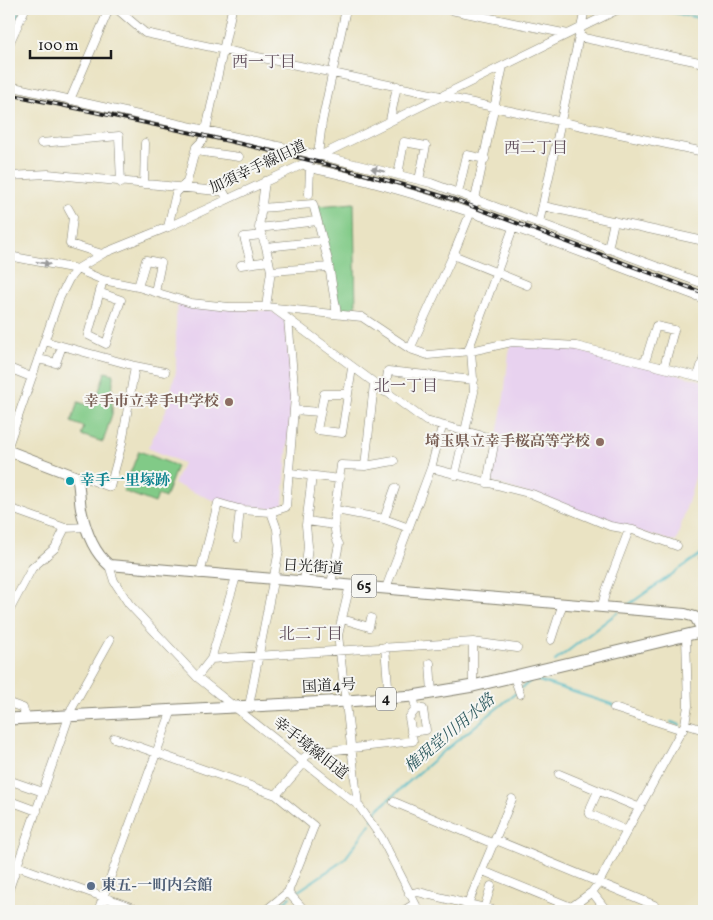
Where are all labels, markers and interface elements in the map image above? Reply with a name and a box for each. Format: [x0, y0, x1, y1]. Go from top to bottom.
scale bar [30, 28, 111, 60]
text: 100 m [38, 36, 78, 57]
district label: 西一丁目 [232, 52, 296, 74]
street label: 加須幸手線旧道 [206, 136, 310, 200]
district label: 西二丁目 [504, 138, 568, 160]
one-way arrow [371, 166, 386, 174]
one-way arrow [35, 259, 51, 267]
district label: 北一丁目 [374, 376, 438, 398]
place label: 幸手市立幸手中学校 [84, 392, 219, 413]
marker: 幸手市立幸手中学校 [223, 396, 235, 408]
place label: 埼玉県立幸手桜高等学校 [425, 432, 590, 453]
marker: 埼玉県立幸手桜高等学校 [594, 436, 606, 448]
place label: 幸手一里塚跡 [80, 471, 170, 492]
marker: 幸手一里塚跡 [64, 475, 76, 487]
street label: 日光街道 [282, 555, 344, 581]
road number: 65 [352, 574, 376, 598]
district label: 北二丁目 [279, 624, 343, 646]
street label: 国道4号 [302, 675, 356, 699]
road number: 4 [376, 688, 396, 711]
water label: 権現堂川用水路 [400, 689, 501, 778]
street label: 幸手境線旧道 [268, 713, 352, 785]
place label: 東五-一町内会館 [101, 876, 212, 897]
marker: 東五-一町内会館 [85, 880, 97, 892]

